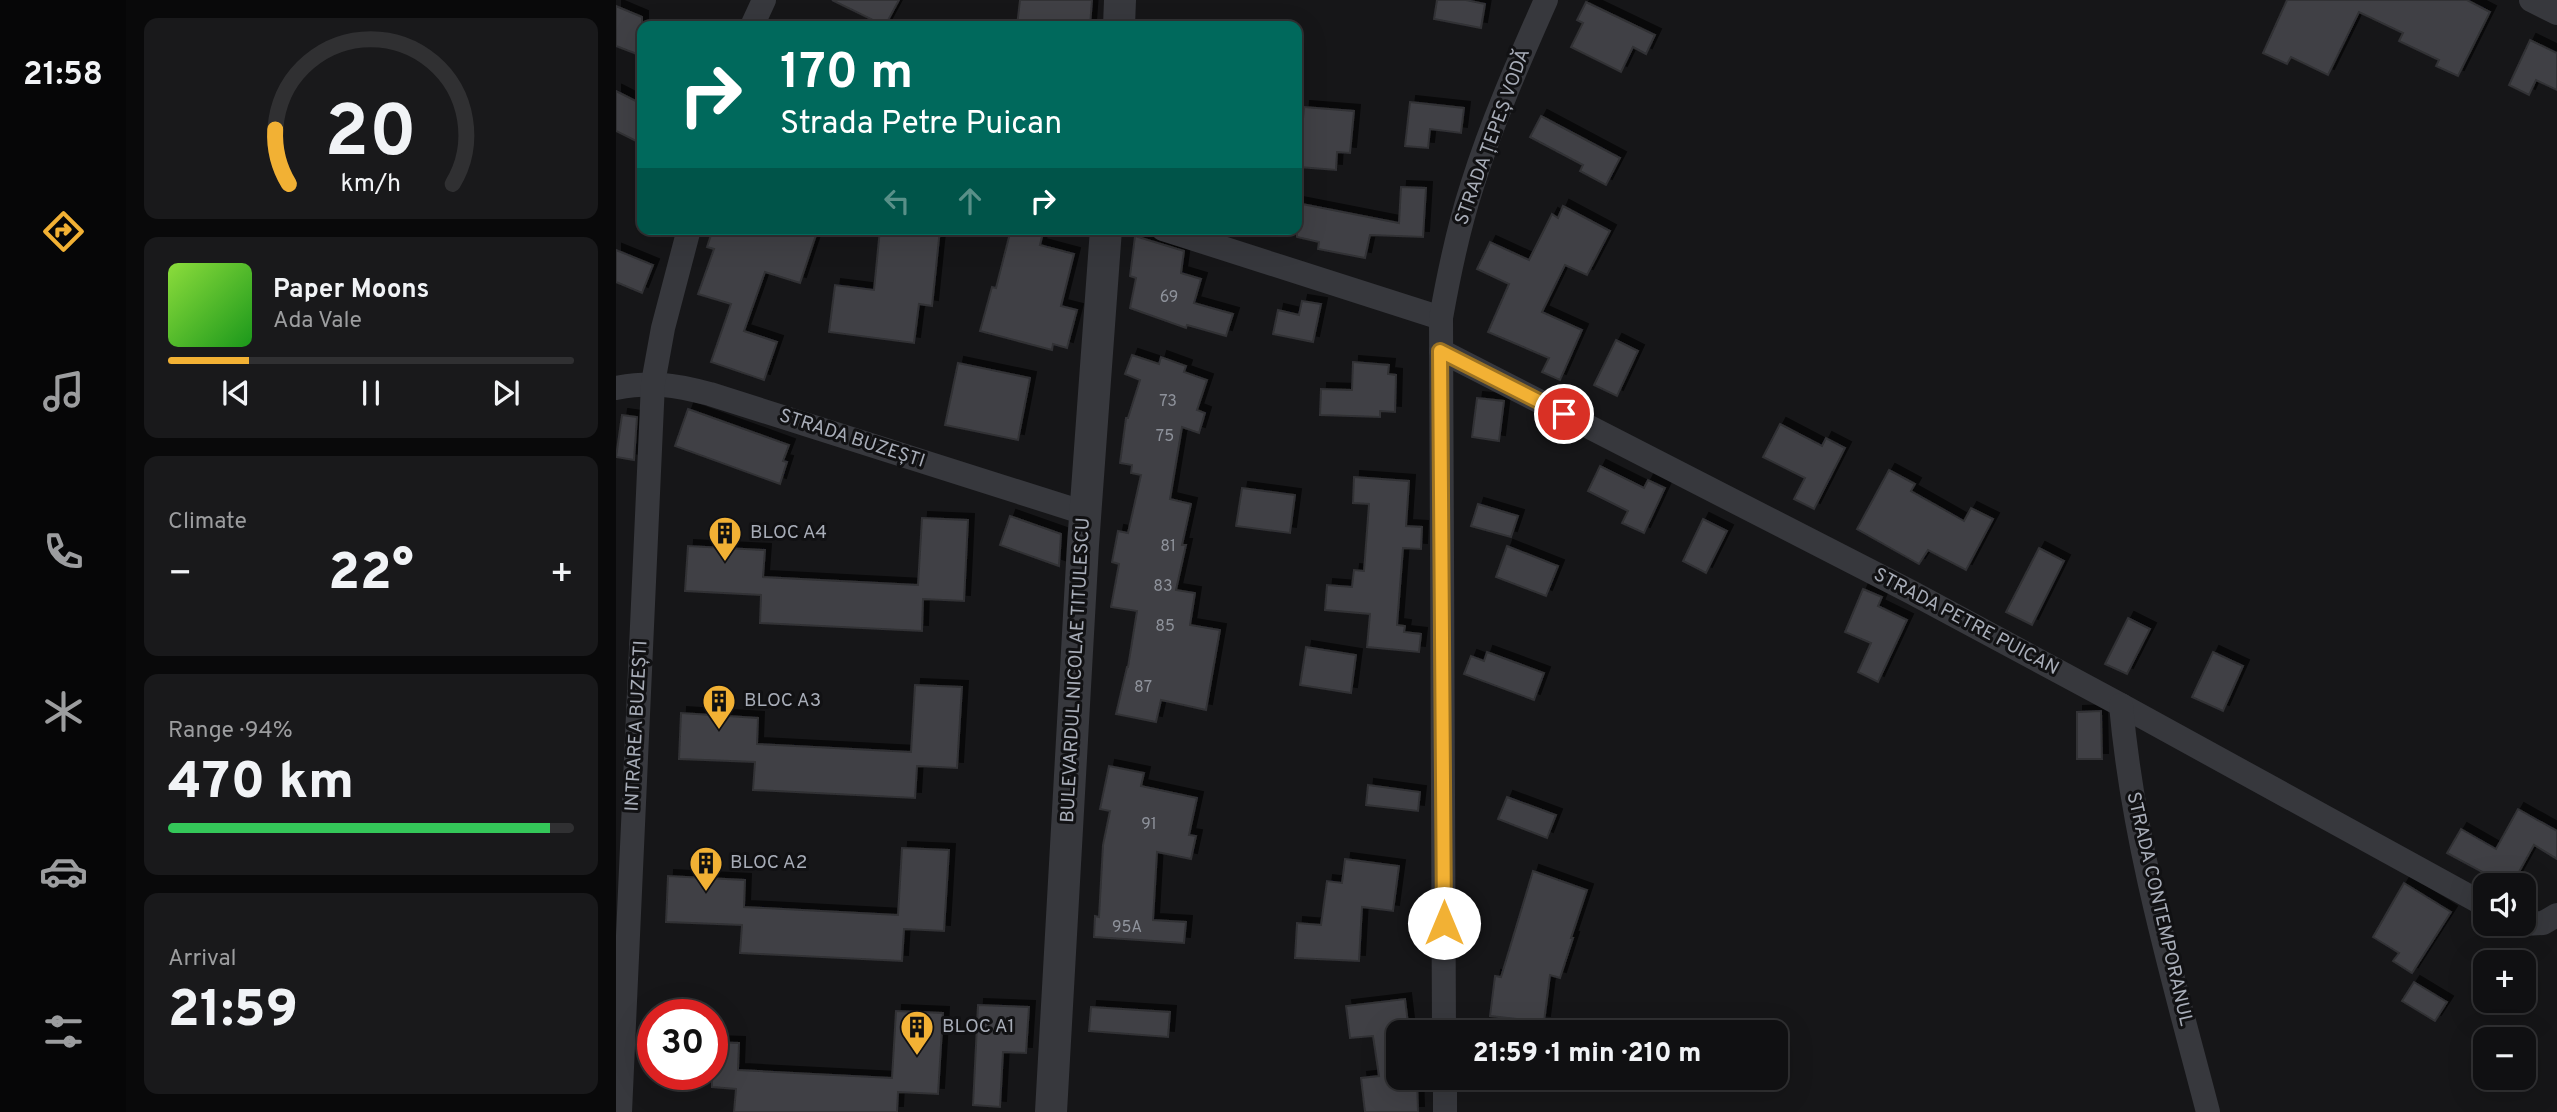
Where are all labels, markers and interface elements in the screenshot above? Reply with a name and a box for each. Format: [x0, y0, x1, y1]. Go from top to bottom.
text: 170 m [780, 44, 913, 106]
street label: STRADA ȚEPEȘ VODĂ [1449, 45, 1536, 228]
icon: right [665, 49, 756, 140]
text: 21:58 [23, 56, 103, 96]
text: 20 [325, 91, 417, 183]
text: Strada Petre Puican [780, 105, 1062, 145]
text: km/h [341, 169, 401, 201]
icon: left [878, 182, 916, 220]
icon: ahead [951, 182, 989, 220]
icon: right [1024, 182, 1062, 220]
icon: directions [39, 207, 88, 256]
text: Paper Moons [273, 274, 429, 307]
house number: 69 [1160, 288, 1178, 308]
text: Ada Vale [273, 307, 362, 336]
icon: music [39, 367, 88, 416]
icon: previous [217, 374, 255, 412]
icon: pause [352, 374, 390, 412]
icon: next [487, 374, 525, 412]
pin [1534, 384, 1594, 444]
house number: 73 [1159, 392, 1177, 412]
icon: arrive [1545, 395, 1583, 433]
street label: STRADA BUZEȘTI [776, 404, 928, 474]
house number: 75 [1156, 427, 1174, 447]
text: Climate [168, 508, 247, 537]
building icon: BLOC A4 [706, 514, 744, 563]
street label: BULEVARDUL NICOLAE TITULESCU [1056, 517, 1096, 823]
place label: BLOC A4 [750, 521, 827, 545]
icon: phone [39, 527, 88, 576]
house number: 81 [1160, 537, 1176, 557]
text: 22° [328, 542, 414, 608]
text: − [168, 551, 193, 600]
text: + [549, 551, 574, 600]
street label: STRADA PETRE PUICAN [1869, 563, 2063, 681]
house number: 83 [1153, 577, 1173, 597]
house number: 85 [1155, 617, 1175, 637]
street label: INTRAREA BUZEȘTI [621, 640, 653, 812]
house number: 87 [1134, 678, 1152, 698]
building icon: BLOC A3 [700, 682, 738, 731]
icon: climate [39, 687, 88, 736]
place label: BLOC A3 [744, 689, 821, 713]
text: Range · 94% [168, 717, 293, 746]
text: 470 km [168, 751, 354, 817]
street label: STRADA CONTEMPORANUL [2120, 790, 2198, 1029]
house number: 91 [1141, 815, 1157, 835]
building icon: BLOC A2 [687, 844, 725, 893]
icon: car [39, 847, 88, 896]
place label: BLOC A2 [730, 851, 807, 875]
map controls [2473, 873, 2536, 1090]
button: sound [2473, 873, 2536, 936]
position arrow [1407, 886, 1481, 960]
house number: 95A [1112, 918, 1142, 938]
text: Arrival [168, 945, 237, 974]
button: + [2473, 950, 2536, 1013]
text: 21:59 [168, 979, 298, 1045]
speed limit sign: 30 [637, 999, 728, 1090]
icon: filters [39, 1007, 88, 1056]
building icon: BLOC A1 [898, 1008, 936, 1057]
place label: BLOC A1 [942, 1015, 1015, 1039]
button: − [2473, 1027, 2536, 1090]
text: 21:59 · 1 min · 210 m [1473, 1038, 1701, 1071]

